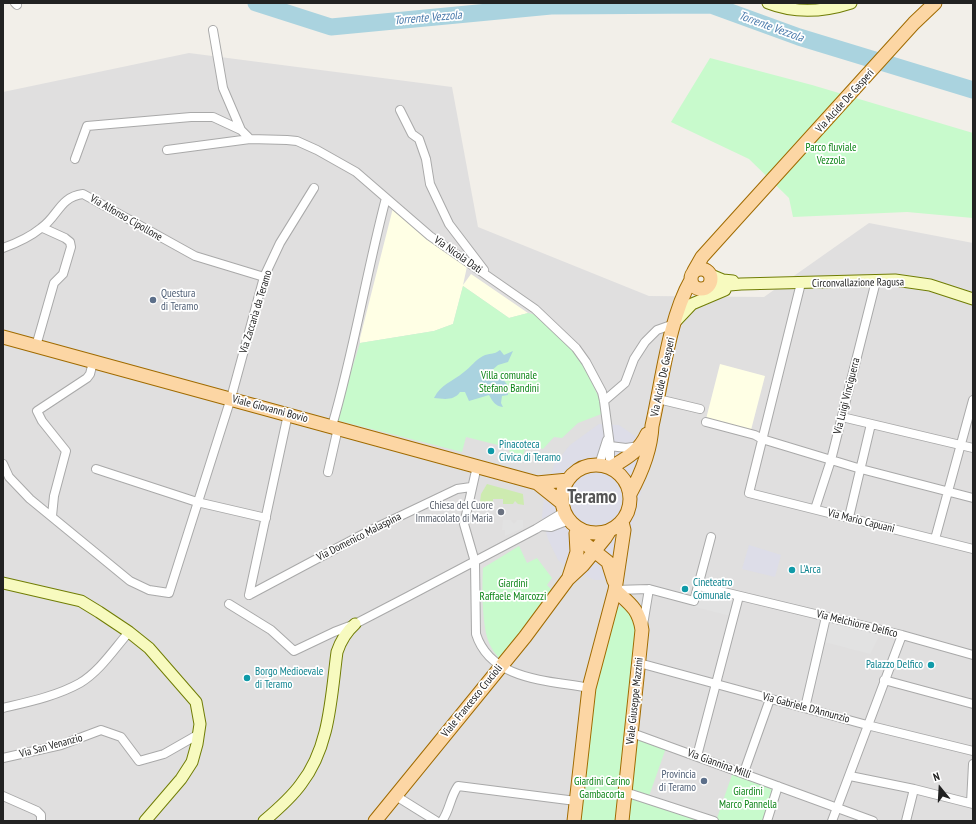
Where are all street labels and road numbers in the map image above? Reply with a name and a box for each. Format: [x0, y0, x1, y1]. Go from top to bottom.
street label: Via Alcide De Gasperi [813, 67, 877, 135]
street label: Via Alfonso Cipollone [87, 192, 165, 244]
street label: Via Nicola Dati [431, 234, 485, 276]
street label: Via Zaccaria da Teramo [237, 269, 275, 355]
street label: Circonvallazione Ragusa [812, 276, 904, 290]
street label: Via Alcide De Gasperi [648, 336, 678, 418]
street label: Via Luigi Vinciguerra [831, 356, 863, 436]
street label: Viale Giovanni Bovio [231, 393, 309, 425]
street label: Via Mario Capuani [826, 506, 896, 536]
street label: Via Domenico Malaspina [315, 510, 403, 564]
street label: Via Melchiorre Delfico [815, 608, 899, 640]
street label: Viale Giuseppe Mazzini [624, 657, 646, 745]
street label: Viale Francesco Crucioli [439, 662, 505, 740]
street label: Via Gabriele D'Annunzio [761, 690, 851, 726]
street label: Via San Venanzio [18, 731, 84, 761]
street label: Via Giannina Milli [685, 746, 753, 782]

